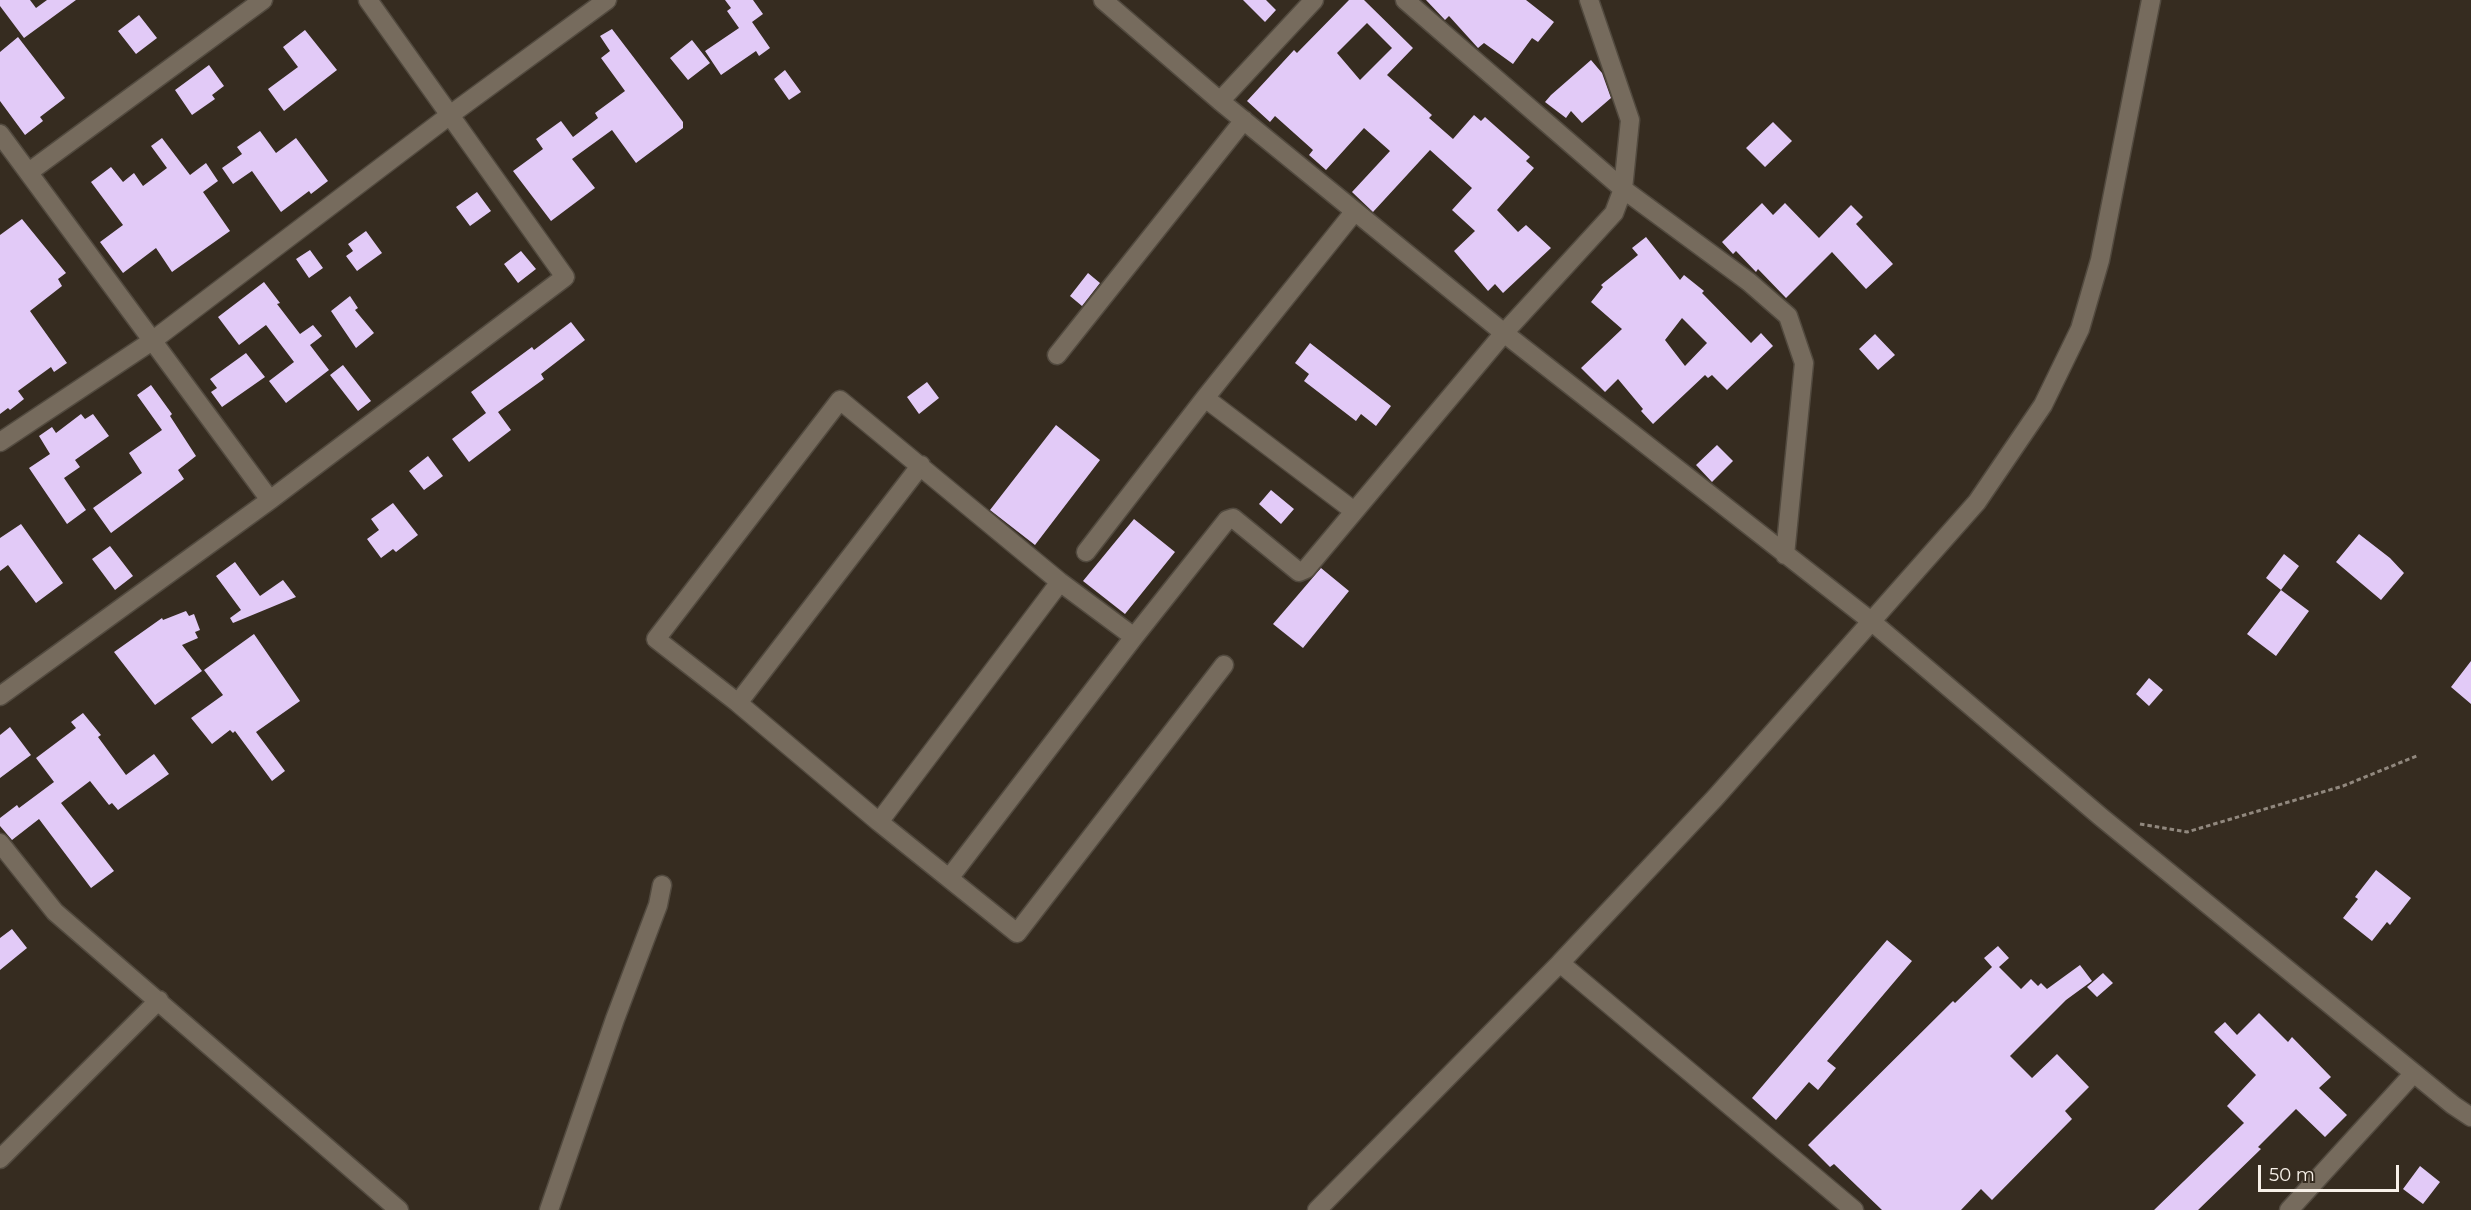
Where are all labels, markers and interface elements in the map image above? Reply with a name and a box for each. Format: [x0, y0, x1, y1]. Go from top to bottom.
scale bar [2261, 1153, 2402, 1191]
text: 50 m [2269, 1164, 2315, 1186]

